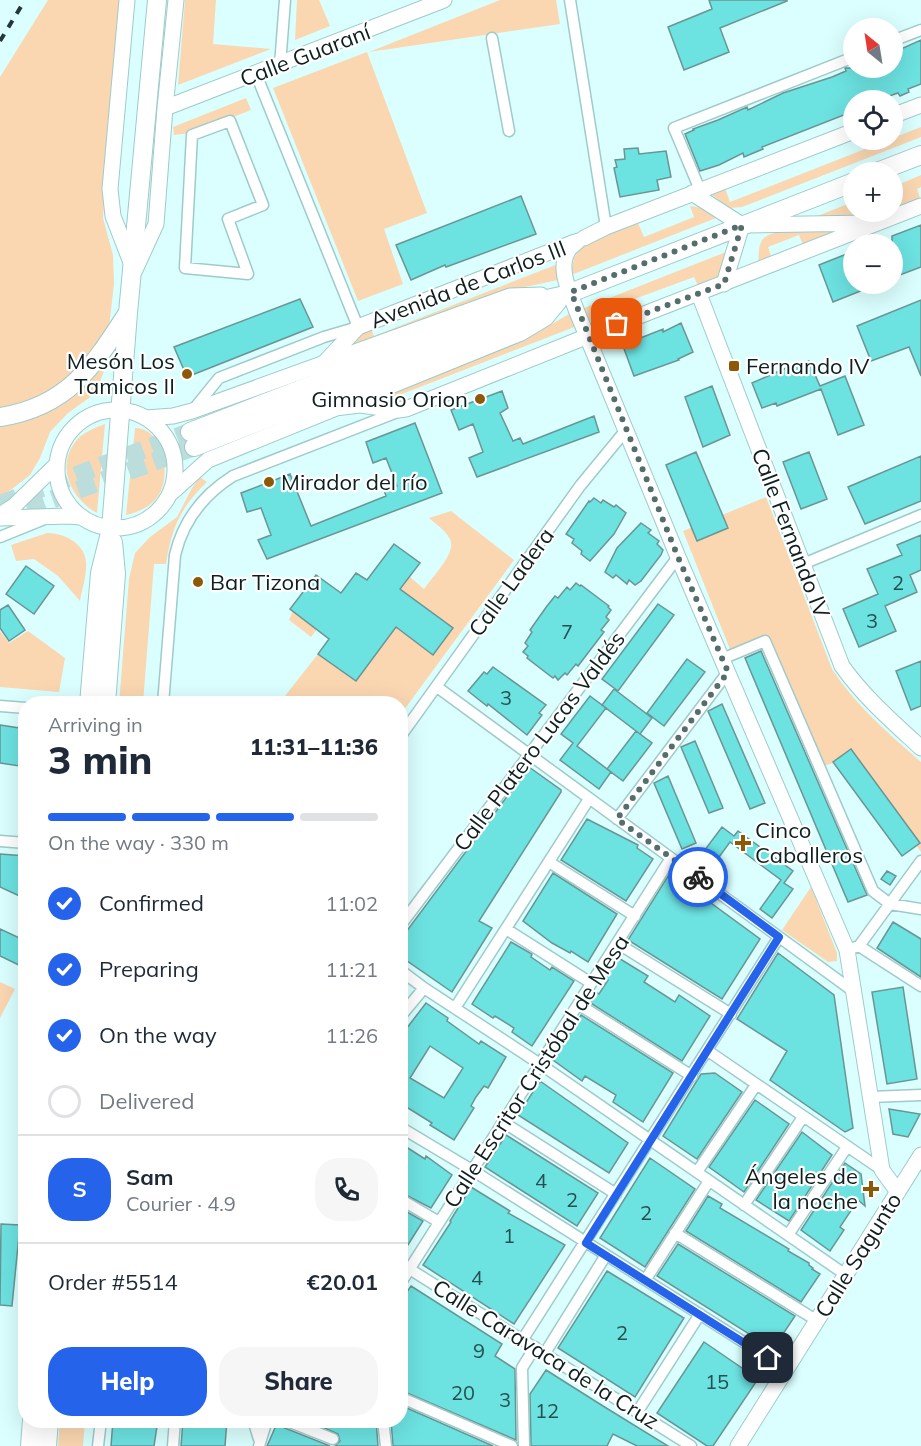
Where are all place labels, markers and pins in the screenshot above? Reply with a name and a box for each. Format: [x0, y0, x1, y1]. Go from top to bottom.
pin [591, 298, 642, 349]
place label: Mesón Los Tamicos II [67, 347, 175, 400]
place label: Fernando IV [746, 352, 870, 380]
marker: Fernando IV [727, 359, 741, 373]
marker: Mesón Los Tamicos II [180, 367, 194, 381]
place label: Gimnasio Orion [311, 385, 468, 413]
marker: Gimnasio Orion [473, 392, 487, 406]
place label: Mirador del río [281, 468, 428, 496]
marker: Mirador del río [262, 475, 276, 489]
place label: Bar Tizona [210, 568, 320, 596]
marker: Bar Tizona [191, 575, 205, 589]
place label: Cinco Caballeros [755, 816, 863, 869]
marker: Cinco Caballeros [736, 836, 750, 850]
place label: Ángeles de la noche [745, 1162, 858, 1215]
marker: Ángeles de la noche [862, 1180, 880, 1198]
pin [742, 1332, 793, 1383]

